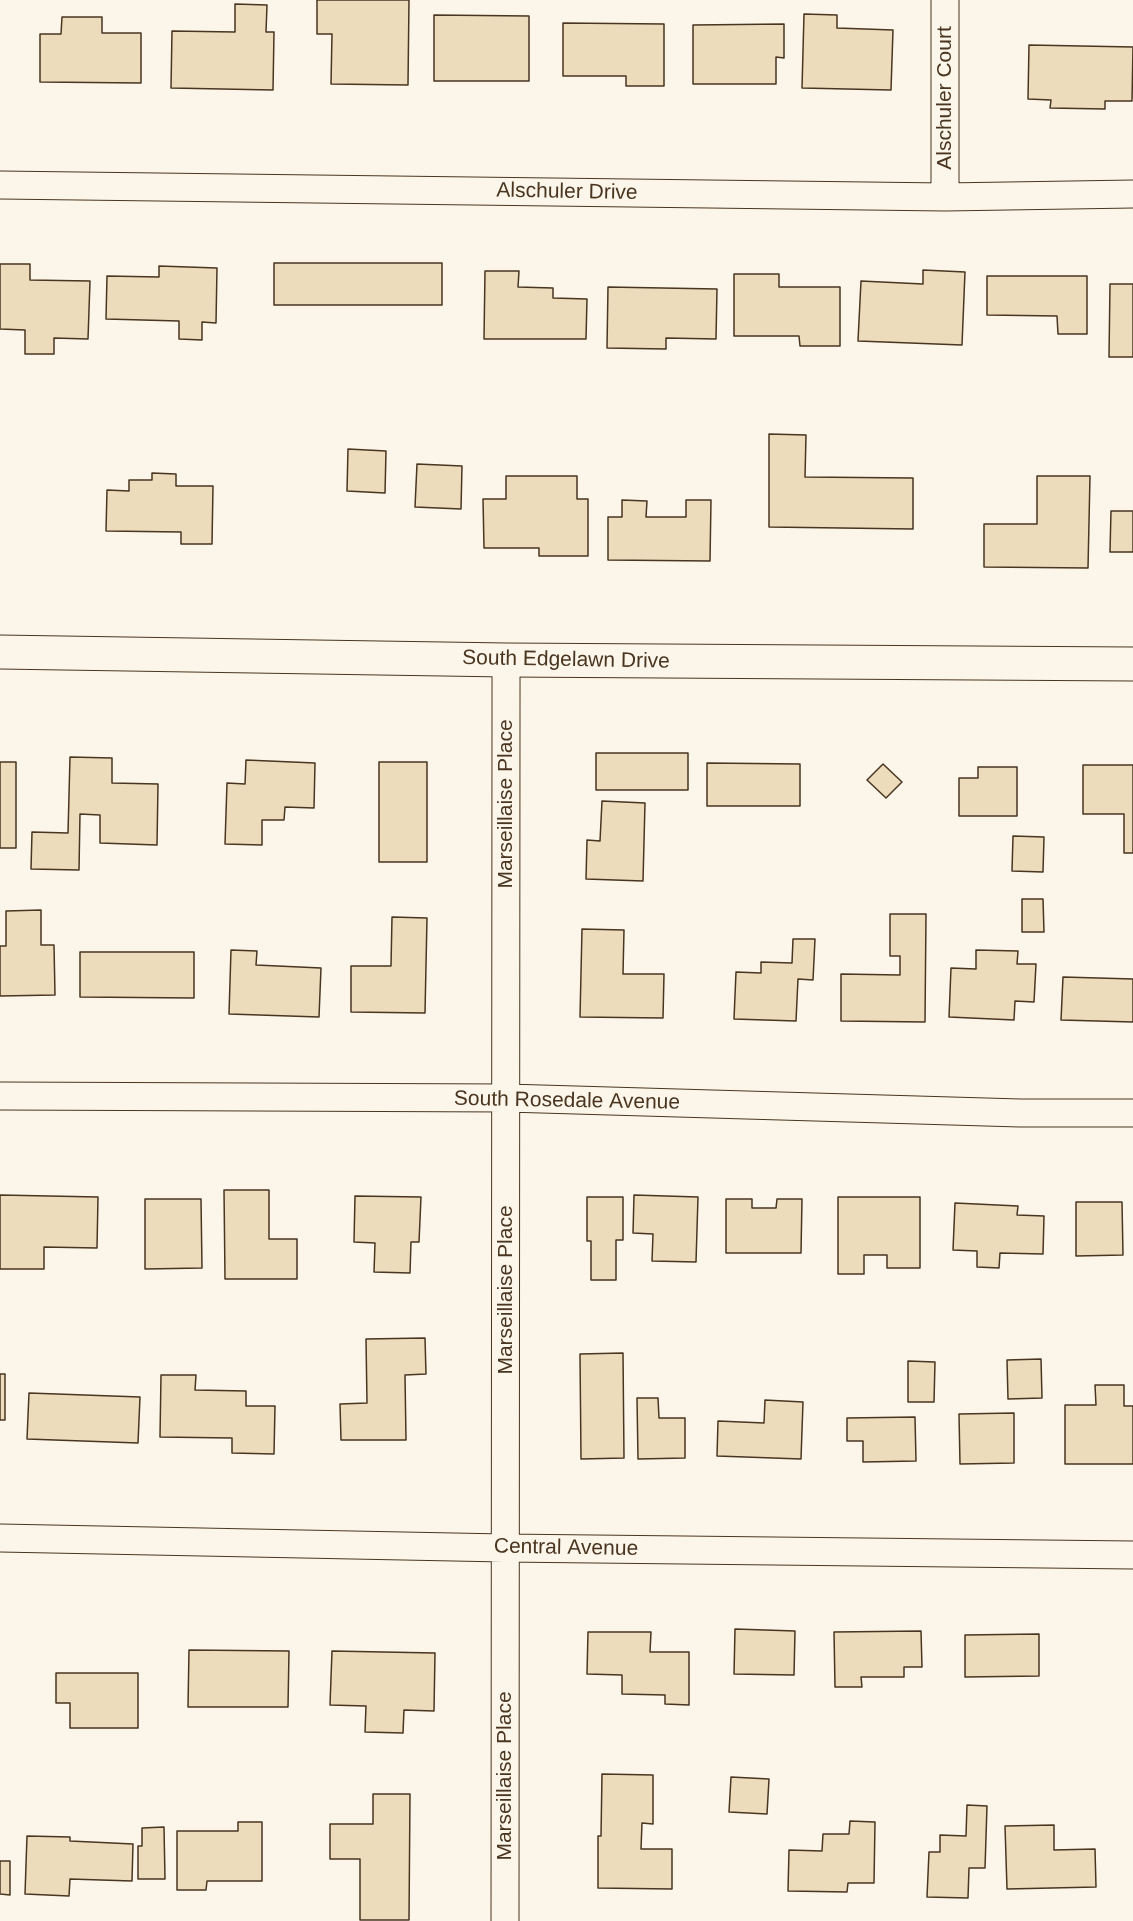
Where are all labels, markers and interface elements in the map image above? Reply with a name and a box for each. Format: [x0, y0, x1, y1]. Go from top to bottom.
street label: Alschuler Court [932, 26, 958, 170]
street label: Alschuler Drive [496, 178, 638, 206]
street label: South Edgelawn Drive [462, 646, 670, 674]
street label: Marseillaise Place [493, 719, 519, 889]
street label: South Rosedale Avenue [454, 1086, 680, 1116]
street label: Marseillaise Place [493, 1205, 519, 1375]
street label: Central Avenue [494, 1534, 638, 1562]
street label: Marseillaise Place [492, 1691, 518, 1861]

